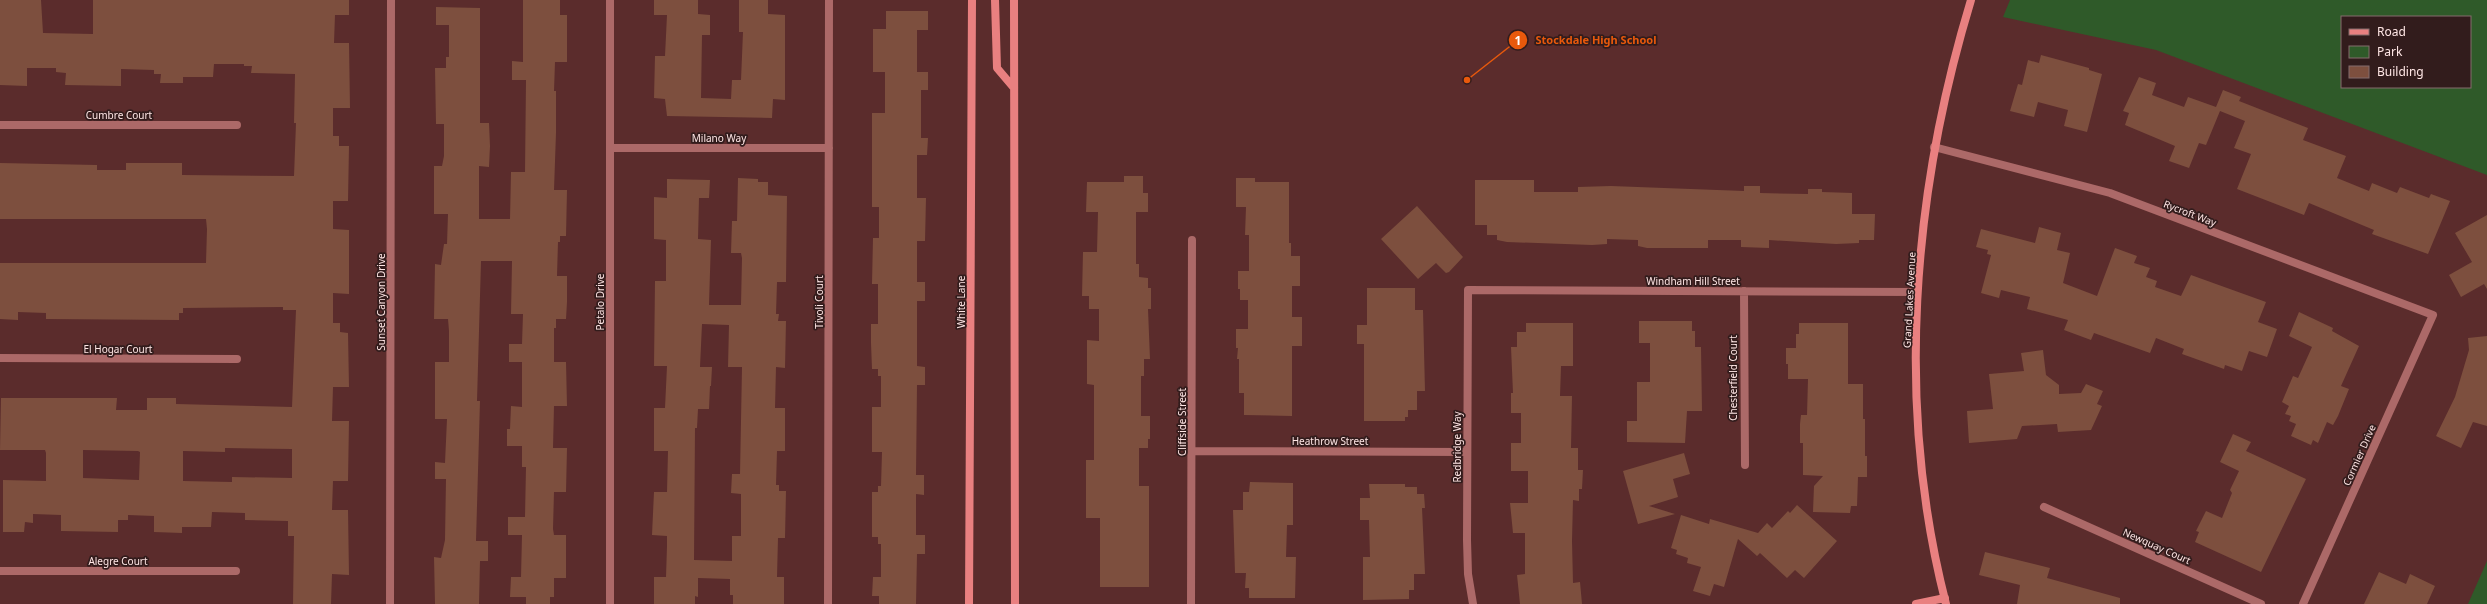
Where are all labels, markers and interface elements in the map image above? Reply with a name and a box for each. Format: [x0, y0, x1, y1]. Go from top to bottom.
legend [2341, 16, 2471, 88]
text: Road [2377, 23, 2406, 40]
callout: Stockdale High School [1508, 29, 1665, 52]
text: 1 [1515, 32, 1521, 49]
text: Stockdale High School [1535, 32, 1657, 47]
text: Park [2377, 43, 2403, 60]
text: Building [2377, 63, 2424, 80]
street label: Cumbre Court [86, 108, 153, 122]
street label: Milano Way [692, 131, 747, 145]
street label: Rycroft Way [2162, 197, 2219, 230]
street label: Grand Lakes Avenue [1899, 251, 1919, 348]
street label: Sunset Canyon Drive [374, 253, 388, 351]
street label: Petalo Drive [593, 273, 607, 330]
street label: Windham Hill Street [1646, 274, 1740, 288]
street label: Tivoli Court [812, 275, 826, 329]
street label: White Lane [954, 275, 968, 328]
street label: Chesterfield Court [1726, 335, 1740, 421]
street label: El Hogar Court [84, 342, 153, 356]
street label: Cliffside Street [1175, 388, 1189, 456]
street label: Redbridge Way [1450, 410, 1464, 483]
street label: Cormier Drive [2339, 422, 2379, 488]
street label: Heathrow Street [1292, 434, 1369, 448]
street label: Newquay Court [2121, 525, 2193, 567]
street label: Alegre Court [88, 554, 148, 568]

